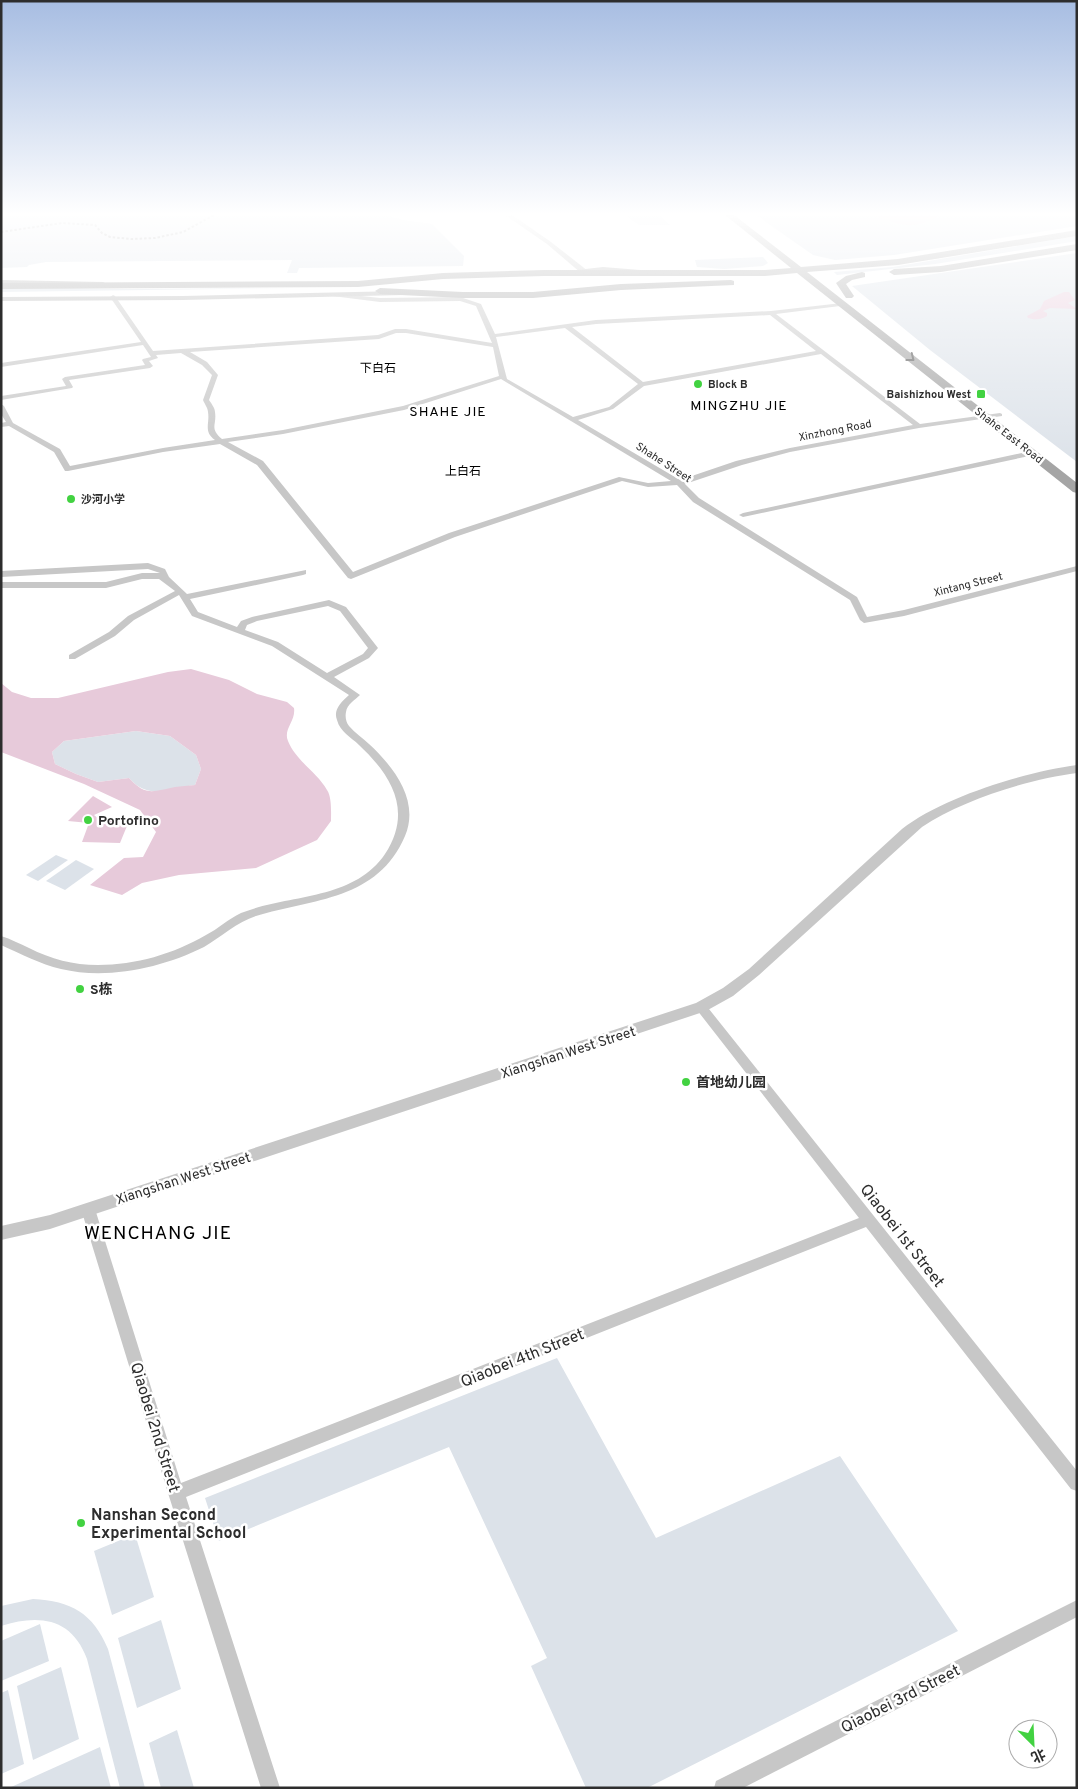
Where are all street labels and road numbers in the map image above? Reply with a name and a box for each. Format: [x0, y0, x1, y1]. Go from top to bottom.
street label: Shahe East Road [971, 405, 1045, 467]
street label: Xinzhong Road [798, 417, 873, 445]
street label: Shahe Street [633, 440, 694, 486]
street label: Xintang Street [932, 570, 1004, 600]
street label: Xiangshan West Street [499, 1024, 638, 1083]
street label: Xiangshan West Street [114, 1150, 253, 1209]
street label: Qiaobei 1st Street [855, 1180, 948, 1292]
street label: Qiaobei 4th Street [458, 1325, 587, 1393]
street label: Qiaobei 2nd Street [125, 1360, 183, 1495]
street label: Qiaobei 3rd Street [838, 1661, 964, 1738]

